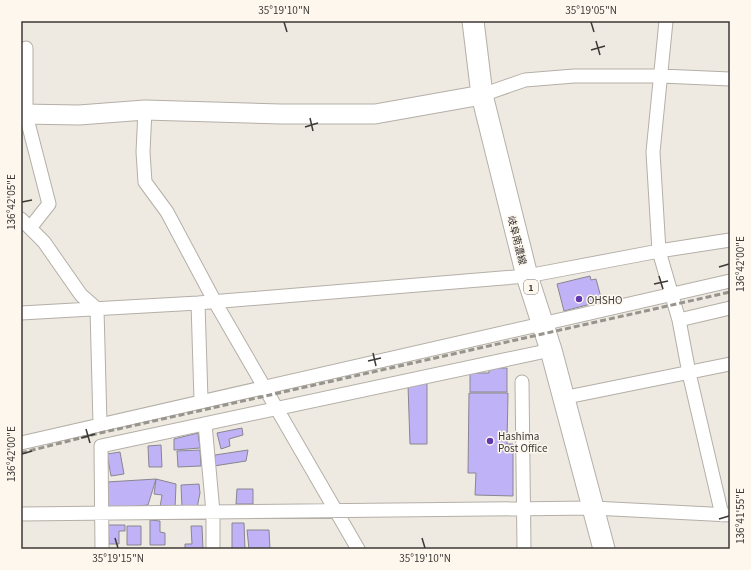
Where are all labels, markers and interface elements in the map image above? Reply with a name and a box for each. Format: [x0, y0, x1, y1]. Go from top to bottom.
text: 35°19'10"N [258, 2, 310, 17]
text: 35°19'05"N [565, 2, 617, 17]
text: 136°42'05"E [3, 174, 18, 230]
street label: 岐阜南濃線 [505, 214, 531, 266]
text: 136°42'00"E [732, 236, 747, 292]
road number: 1 [524, 280, 538, 294]
place label: OHSHO [587, 292, 622, 307]
marker: OHSHO [574, 294, 584, 304]
text: 136°42'00"E [3, 426, 18, 482]
place label: Hashima Post Office [498, 428, 548, 455]
marker: Hashima Post Office [485, 436, 495, 446]
text: 136°41'55"E [732, 488, 747, 544]
text: 35°19'15"N [92, 550, 144, 565]
text: 35°19'10"N [399, 550, 451, 565]

